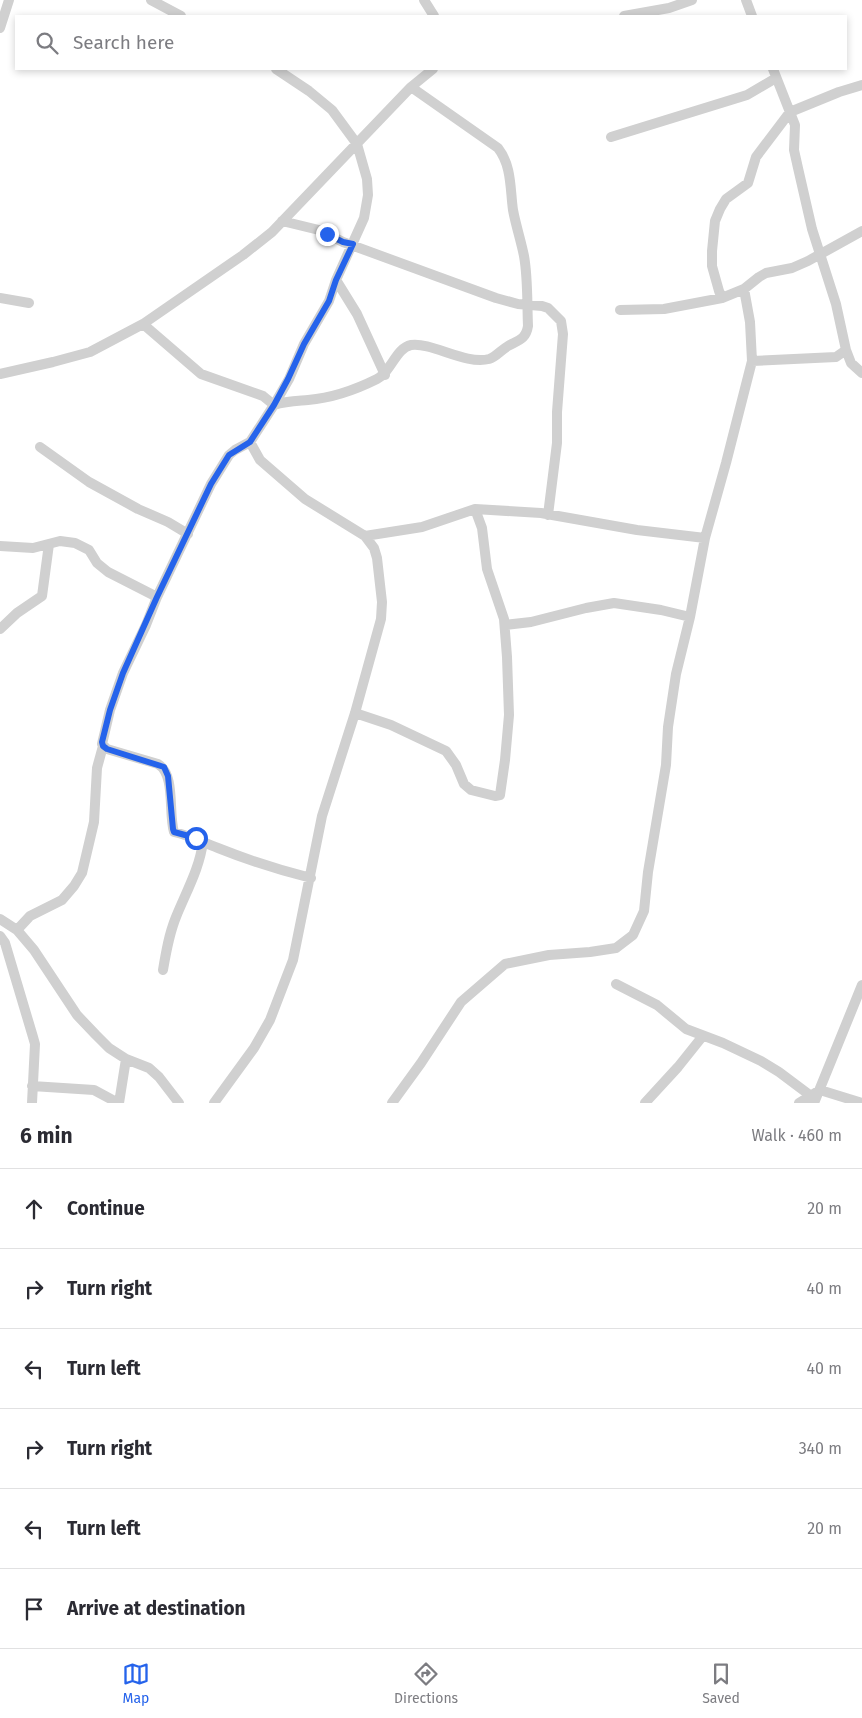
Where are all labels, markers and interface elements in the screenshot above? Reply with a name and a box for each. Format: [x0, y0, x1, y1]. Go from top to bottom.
search box [15, 15, 847, 70]
icon: search [33, 29, 61, 57]
text: Search here [73, 31, 174, 54]
route end [316, 223, 339, 246]
route start [185, 827, 208, 850]
text: 6 min [20, 1123, 73, 1149]
text: Walk · 460 m [752, 1126, 842, 1145]
icon: ahead [20, 1195, 48, 1223]
text: Continue [67, 1197, 145, 1220]
text: 20 m [807, 1199, 842, 1218]
icon: right [20, 1275, 48, 1303]
text: Turn right [67, 1277, 152, 1300]
text: 40 m [807, 1279, 842, 1298]
icon: left [20, 1355, 48, 1383]
text: Turn left [67, 1357, 141, 1380]
text: 40 m [807, 1359, 842, 1378]
icon: right [20, 1435, 48, 1463]
text: Turn right [67, 1437, 152, 1460]
text: 340 m [799, 1439, 842, 1458]
icon: left [20, 1515, 48, 1543]
text: Turn left [67, 1517, 141, 1540]
text: 20 m [807, 1519, 842, 1538]
icon: arrive [20, 1595, 48, 1623]
text: Arrive at destination [67, 1597, 246, 1620]
tab: Map [122, 1660, 150, 1707]
tab: Directions [394, 1660, 458, 1707]
tab: Saved [702, 1660, 740, 1707]

